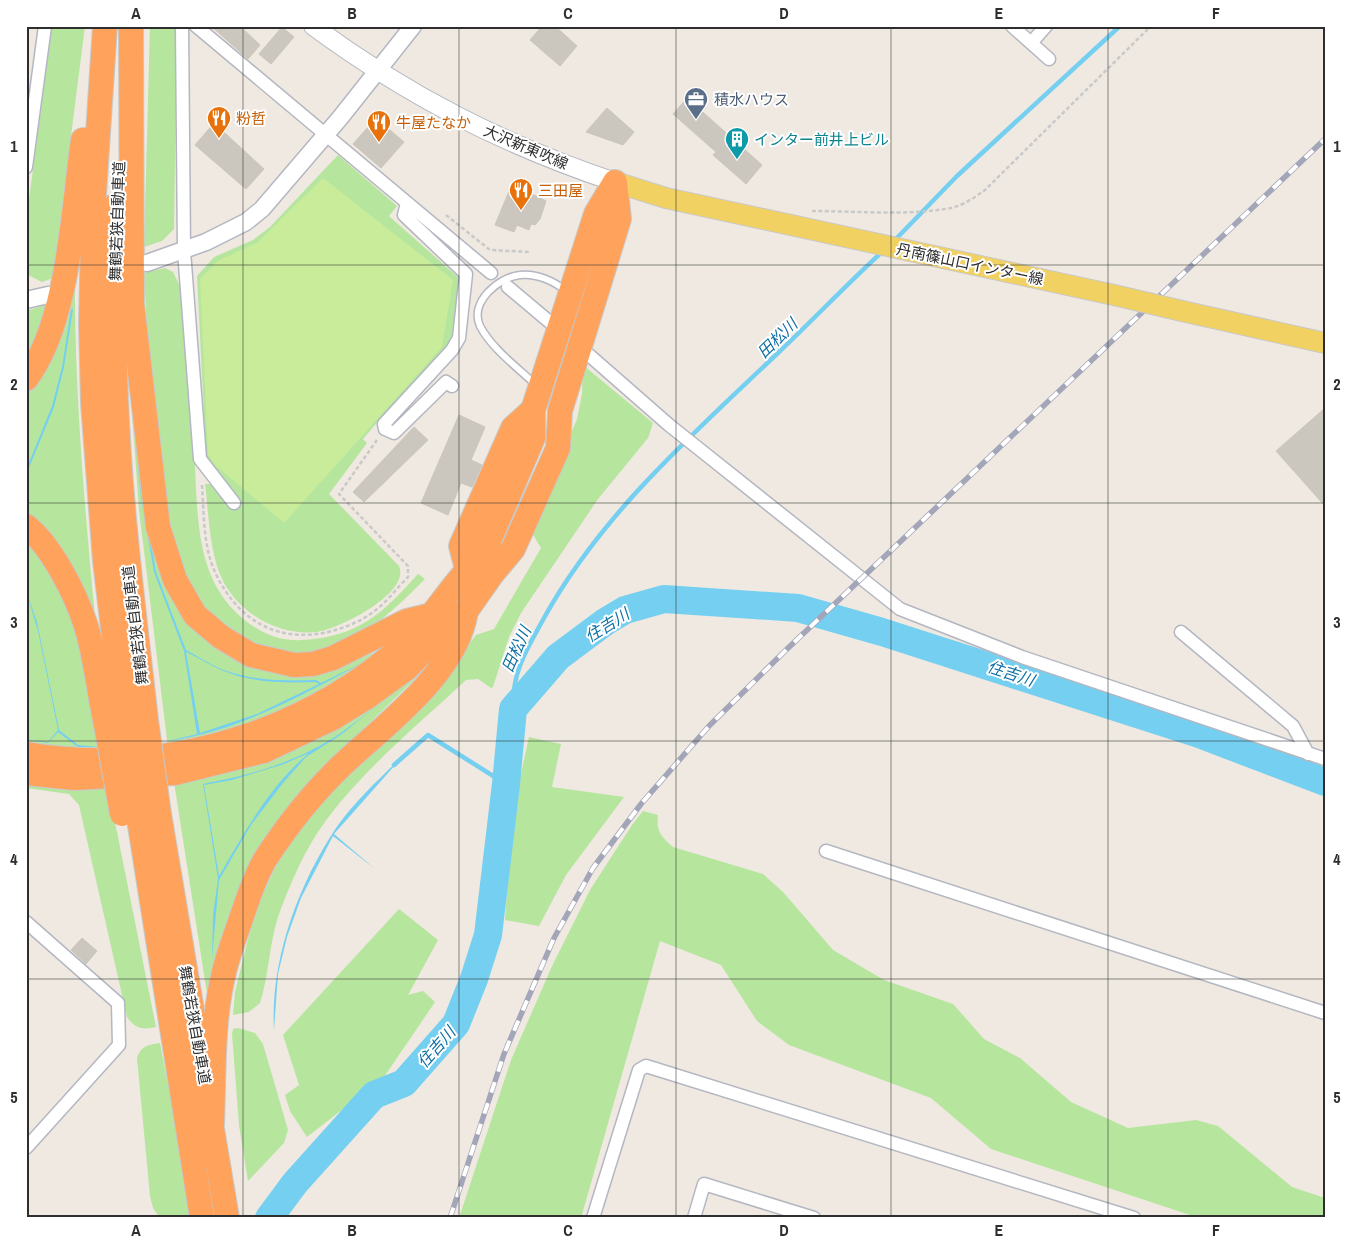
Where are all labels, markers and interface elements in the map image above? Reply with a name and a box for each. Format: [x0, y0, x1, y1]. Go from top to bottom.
text: A [131, 2, 141, 24]
text: B [347, 2, 357, 24]
text: C [563, 2, 573, 24]
text: D [779, 2, 789, 24]
text: E [995, 2, 1004, 24]
text: F [1212, 2, 1220, 24]
office icon: 積水ハウス [683, 86, 709, 120]
place label: 積水ハウス [714, 89, 789, 110]
restaurant icon: 粉哲 [206, 105, 232, 139]
place label: 粉哲 [236, 108, 266, 129]
restaurant icon: 牛屋たなか [366, 109, 392, 143]
place label: 牛屋たなか [396, 112, 471, 133]
street label: 大沢新東吹線 [480, 120, 572, 174]
building icon: インター前井上ビル [724, 126, 750, 160]
place label: インター前井上ビル [754, 129, 889, 150]
text: 1 [10, 135, 18, 157]
text: 1 [1333, 135, 1341, 157]
street label: 舞鶴若狭自動車道 [104, 161, 130, 281]
restaurant icon: 三田屋 [508, 177, 534, 211]
place label: 三田屋 [538, 180, 583, 201]
street label: 丹南篠山口インター線 [894, 238, 1046, 290]
water label: 田松川 [752, 312, 803, 363]
text: 2 [10, 373, 18, 395]
text: 2 [1333, 373, 1341, 395]
street label: 舞鶴若狭自動車道 [117, 564, 153, 686]
water label: 住吉川 [581, 602, 635, 647]
text: 3 [10, 611, 18, 633]
text: 3 [1333, 611, 1341, 633]
water label: 田松川 [496, 621, 537, 675]
water label: 住吉川 [985, 655, 1039, 691]
text: 4 [10, 848, 18, 870]
text: 4 [1333, 848, 1341, 870]
street label: 舞鶴若狭自動車道 [174, 964, 216, 1086]
water label: 住吉川 [412, 1020, 461, 1072]
text: 5 [10, 1086, 18, 1108]
text: 5 [1333, 1086, 1341, 1108]
text: A [131, 1219, 141, 1241]
text: B [347, 1219, 357, 1241]
text: C [563, 1219, 573, 1241]
text: D [779, 1219, 789, 1241]
text: E [995, 1219, 1004, 1241]
text: F [1212, 1219, 1220, 1241]

